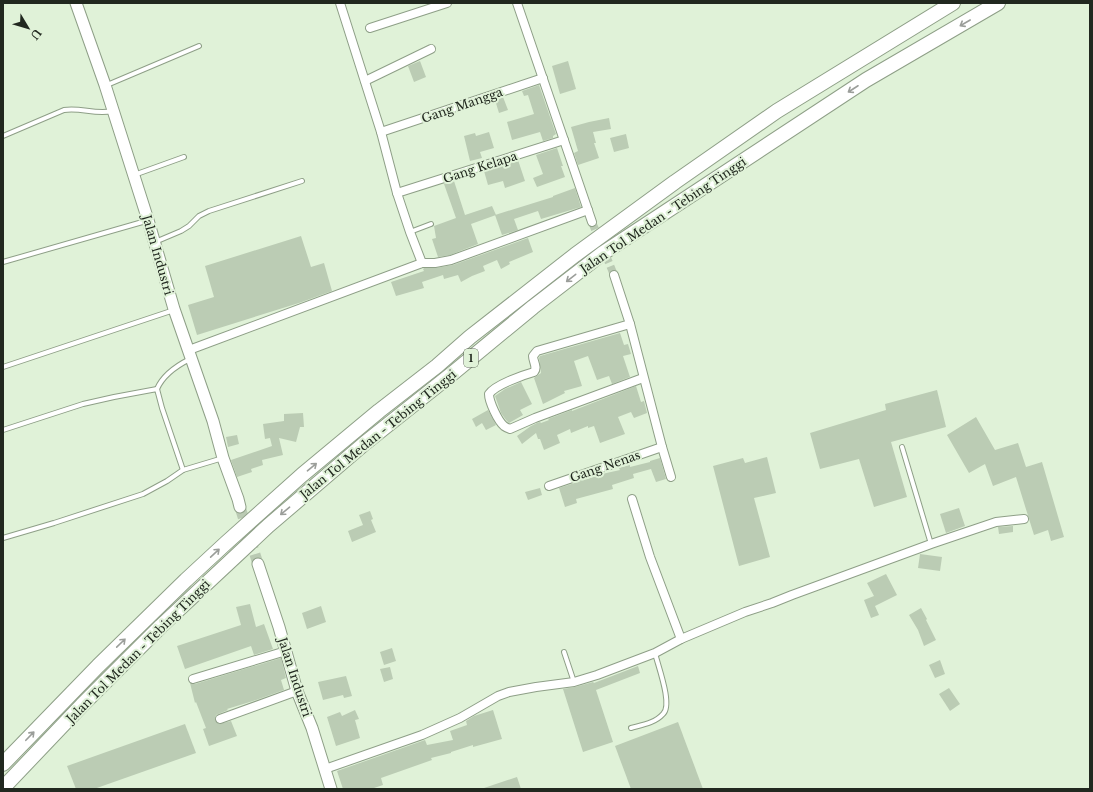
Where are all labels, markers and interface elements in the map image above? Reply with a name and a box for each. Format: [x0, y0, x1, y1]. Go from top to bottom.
north arrow [8, 8, 48, 48]
one-way arrow [959, 19, 971, 27]
text: U [27, 26, 44, 43]
street label: Gang Mangga [419, 84, 505, 126]
one-way arrow [848, 85, 859, 93]
street label: Gang Kelapa [441, 148, 519, 186]
street label: Jalan Tol Medan - Tebing Tinggi [576, 154, 749, 277]
street label: Jalan Industri [139, 211, 177, 297]
one-way arrow [565, 274, 576, 282]
road number: 1 [464, 349, 478, 367]
street label: Jalan Tol Medan - Tebing Tinggi [295, 366, 459, 503]
street label: Gang Nenas [568, 447, 642, 485]
one-way arrow [306, 462, 317, 471]
one-way arrow [280, 506, 291, 515]
one-way arrow [209, 549, 219, 558]
street label: Jalan Tol Medan - Tebing Tinggi [62, 576, 213, 727]
street label: Jalan Industri [275, 634, 315, 719]
one-way arrow [116, 638, 126, 648]
one-way arrow [25, 731, 35, 741]

